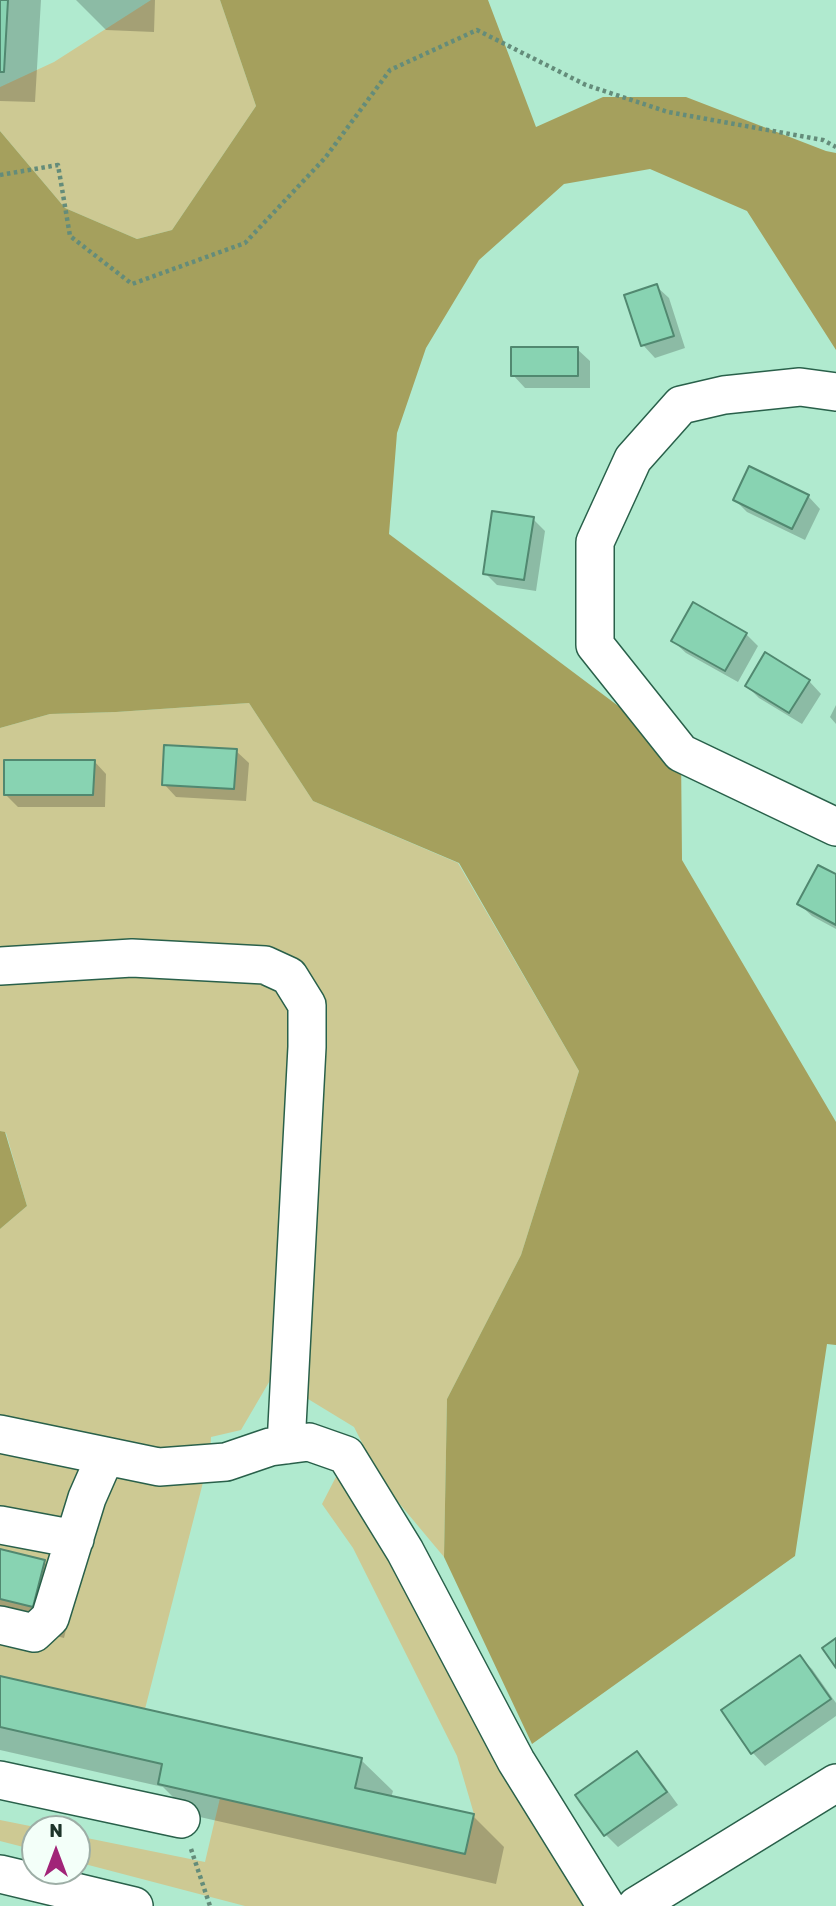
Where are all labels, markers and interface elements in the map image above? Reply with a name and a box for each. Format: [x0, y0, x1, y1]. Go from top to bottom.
north arrow [21, 1815, 91, 1885]
text: N [49, 1819, 63, 1842]

